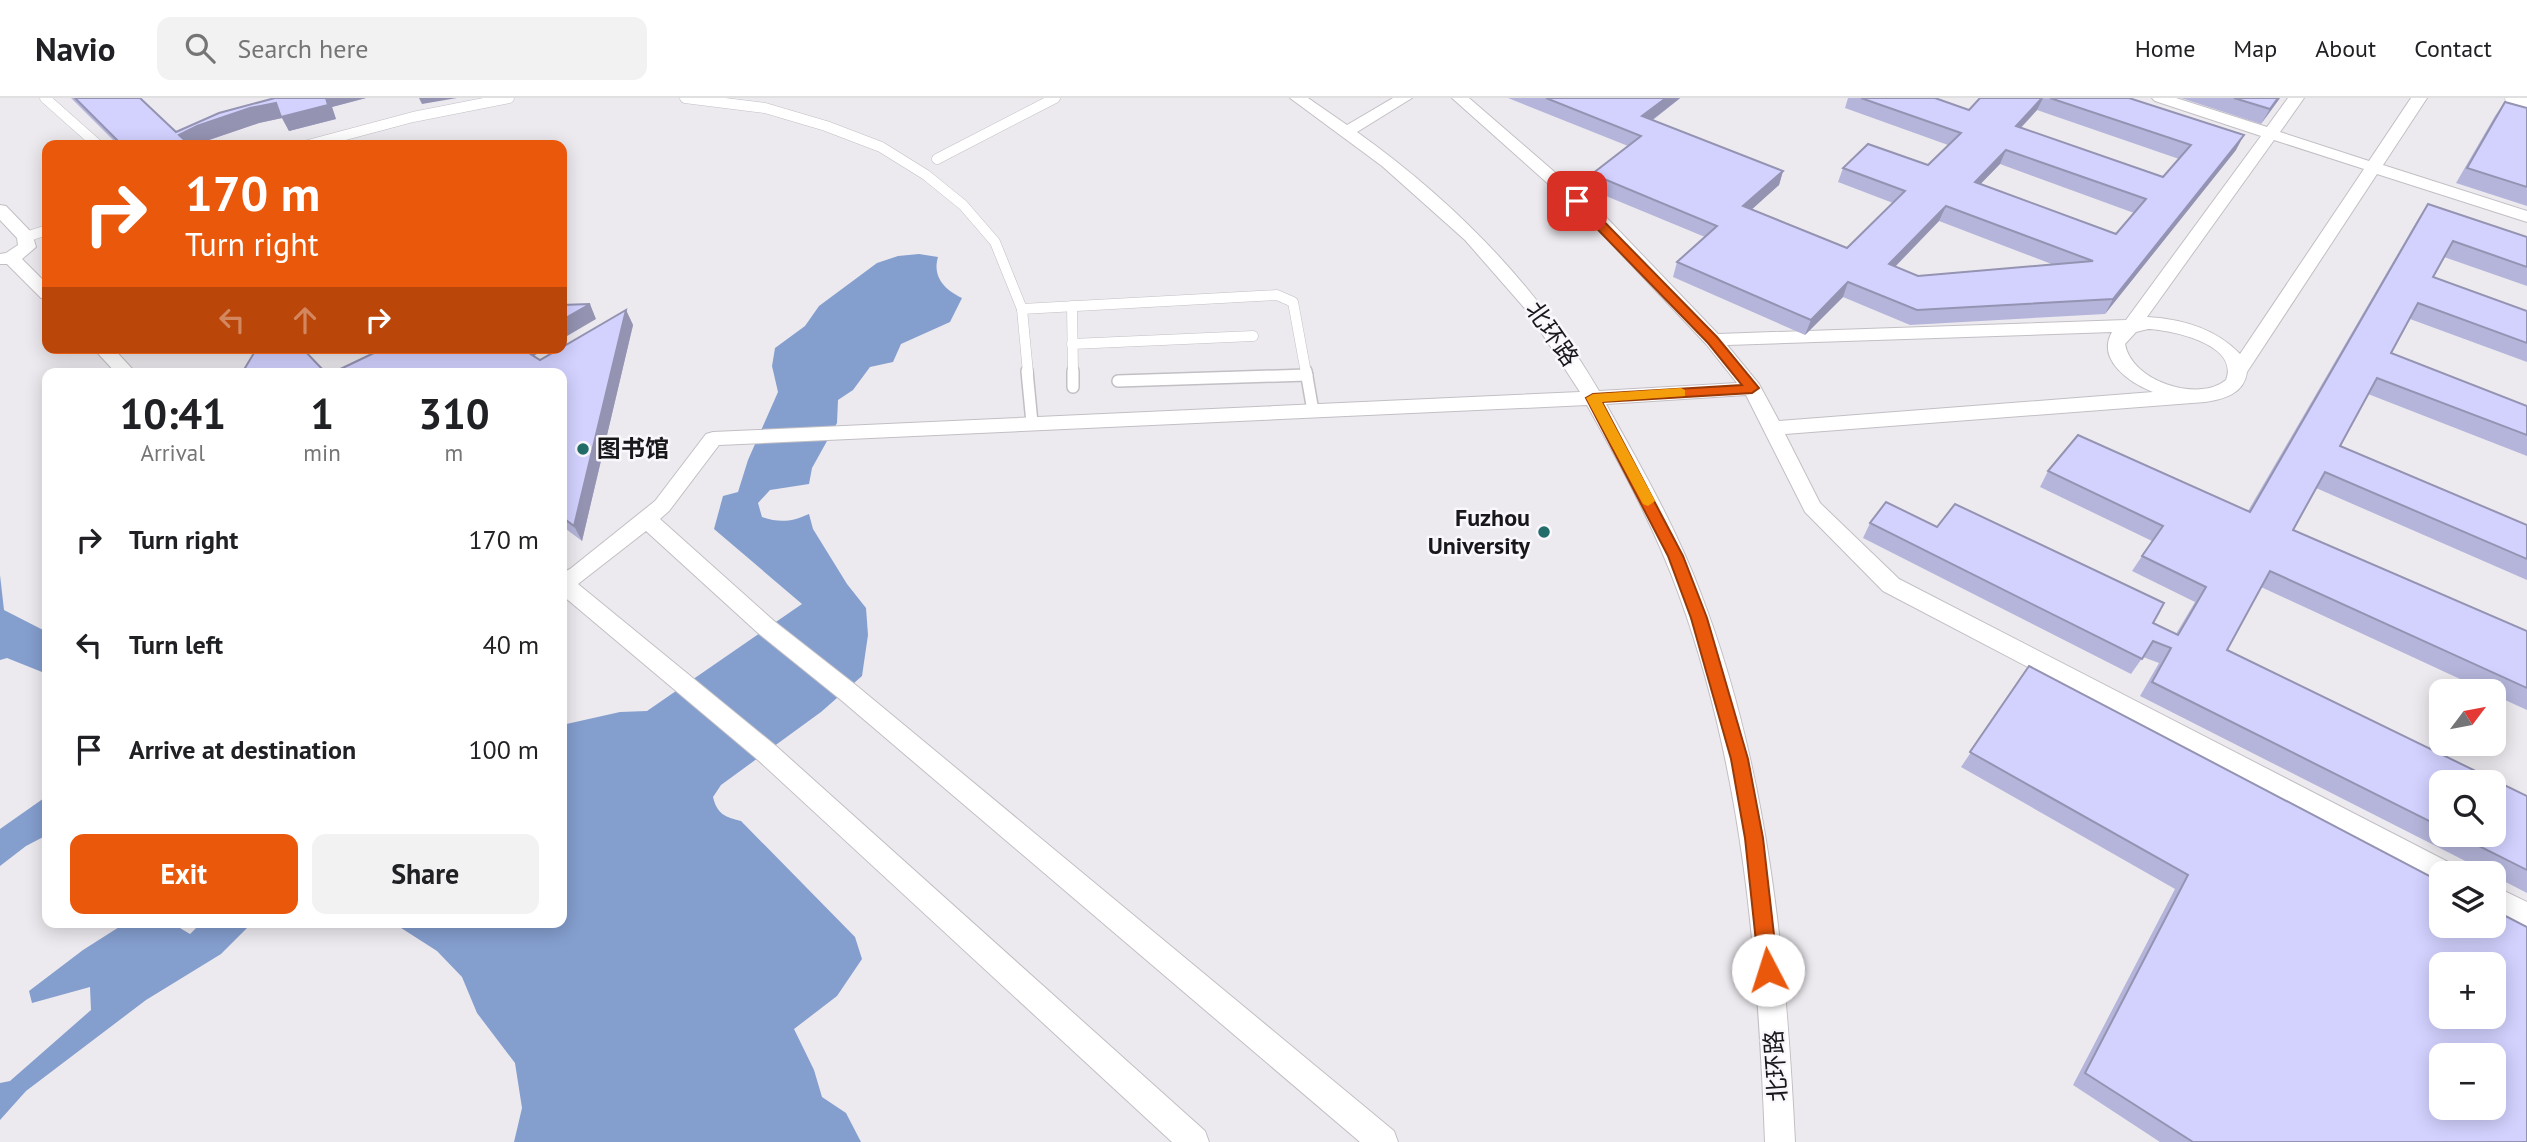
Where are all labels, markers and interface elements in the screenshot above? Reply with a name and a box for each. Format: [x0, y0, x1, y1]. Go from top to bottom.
search box [157, 17, 647, 80]
text: Navio [35, 27, 115, 70]
icon: search [181, 29, 219, 67]
text: Search here [237, 32, 369, 65]
text: Home [2135, 33, 2195, 64]
text: Map [2233, 33, 2277, 64]
text: About [2315, 33, 2376, 64]
text: Contact [2414, 33, 2492, 64]
text: 170 m [185, 161, 320, 225]
icon: right [70, 168, 161, 259]
pin [1547, 171, 1607, 231]
icon: arrive [1558, 182, 1596, 220]
text: Turn right [185, 223, 319, 265]
street label: 北环路 [1519, 295, 1586, 372]
icon: left [213, 301, 251, 339]
icon: ahead [286, 301, 324, 339]
icon: right [359, 301, 397, 339]
text: 10:41 [119, 386, 226, 441]
text: 1 [310, 386, 334, 441]
text: 310 [418, 386, 490, 441]
place label: 图书馆 [597, 433, 669, 464]
text: Arrival [140, 438, 205, 467]
text: min [303, 438, 341, 467]
text: m [445, 438, 463, 467]
marker: 图书馆 [575, 441, 591, 457]
place label: Fuzhou University [1428, 502, 1531, 561]
icon: right [70, 521, 108, 559]
text: Turn right [129, 523, 238, 556]
text: 170 m [468, 523, 539, 556]
marker: Fuzhou University [1536, 524, 1552, 540]
icon: left [70, 626, 108, 664]
text: Turn left [129, 628, 223, 661]
text: 40 m [483, 628, 539, 661]
north arrow [2429, 679, 2506, 756]
map controls [2429, 679, 2506, 1120]
icon: arrive [70, 731, 108, 769]
text: Arrive at destination [129, 733, 356, 766]
text: 100 m [468, 733, 539, 766]
button: search [2429, 770, 2506, 847]
button: Exit [70, 834, 298, 914]
button: Share [312, 834, 539, 914]
button: layers [2429, 861, 2506, 938]
position arrow [1731, 933, 1805, 1007]
button: + [2429, 952, 2506, 1029]
street label: 北环路 [1758, 1029, 1793, 1103]
button: − [2429, 1043, 2506, 1120]

